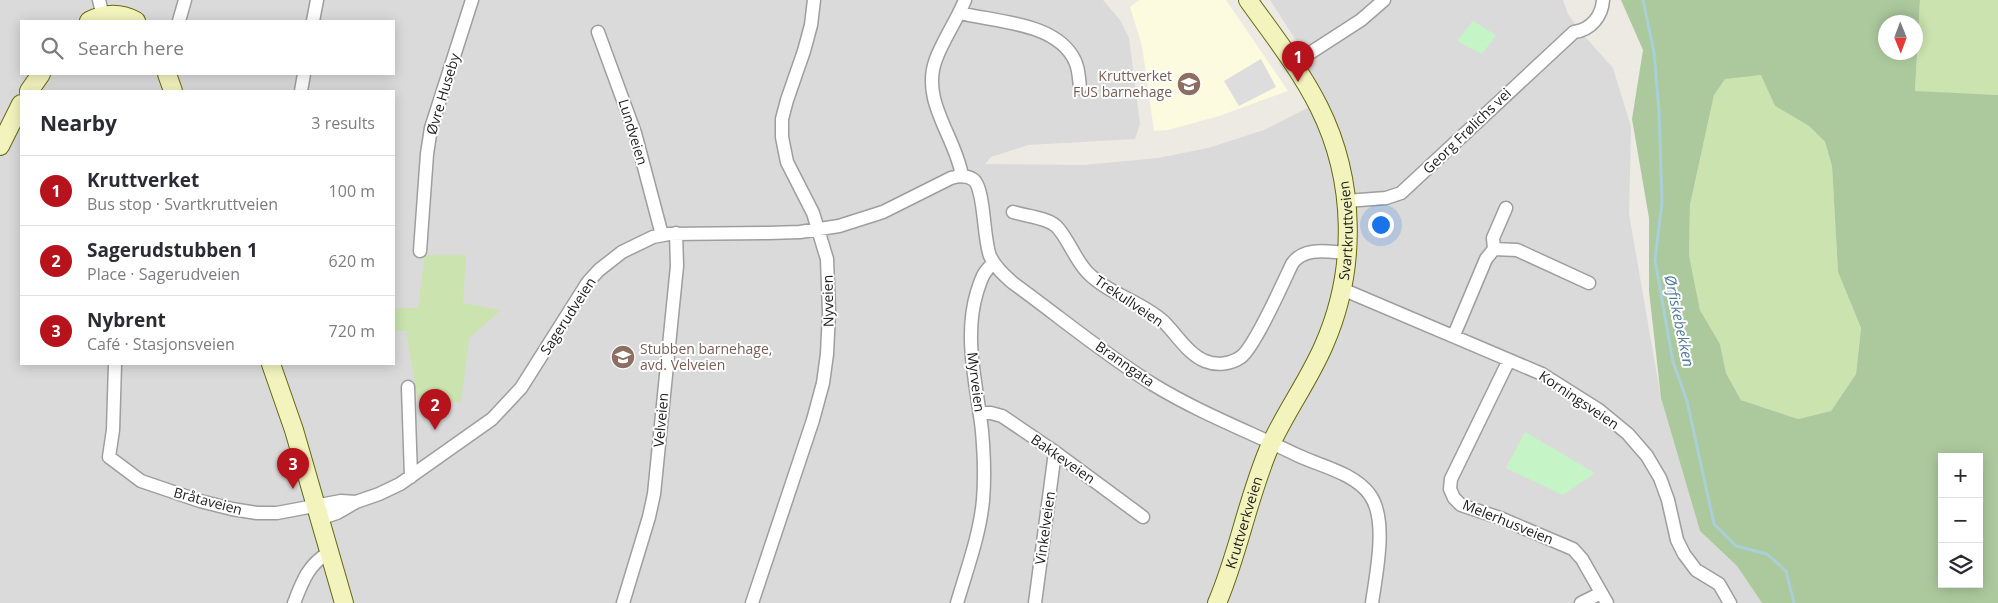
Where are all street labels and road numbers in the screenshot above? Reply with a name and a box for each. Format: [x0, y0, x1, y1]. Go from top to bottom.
street label: Øvre Huseby [421, 50, 464, 137]
street label: Georg Frølichs vei [1418, 84, 1515, 178]
street label: Lundveien [614, 97, 652, 167]
street label: Svartkruttveien [1334, 180, 1357, 282]
street label: Trekullveien [1091, 271, 1167, 331]
street label: Sagerudveien [535, 273, 600, 358]
street label: Nyveien [818, 275, 837, 327]
street label: Branngata [1092, 336, 1159, 391]
street label: Myrveien [963, 351, 990, 413]
street label: Korningsveien [1536, 366, 1623, 433]
street label: Velveien [649, 392, 672, 448]
street label: Bakkeveien [1027, 430, 1099, 488]
street label: Kruttverkveien [1221, 474, 1267, 571]
street label: Bråtaveien [172, 482, 244, 519]
street label: Vinkelveien [1030, 490, 1059, 566]
street label: Melerhusveien [1460, 495, 1556, 548]

